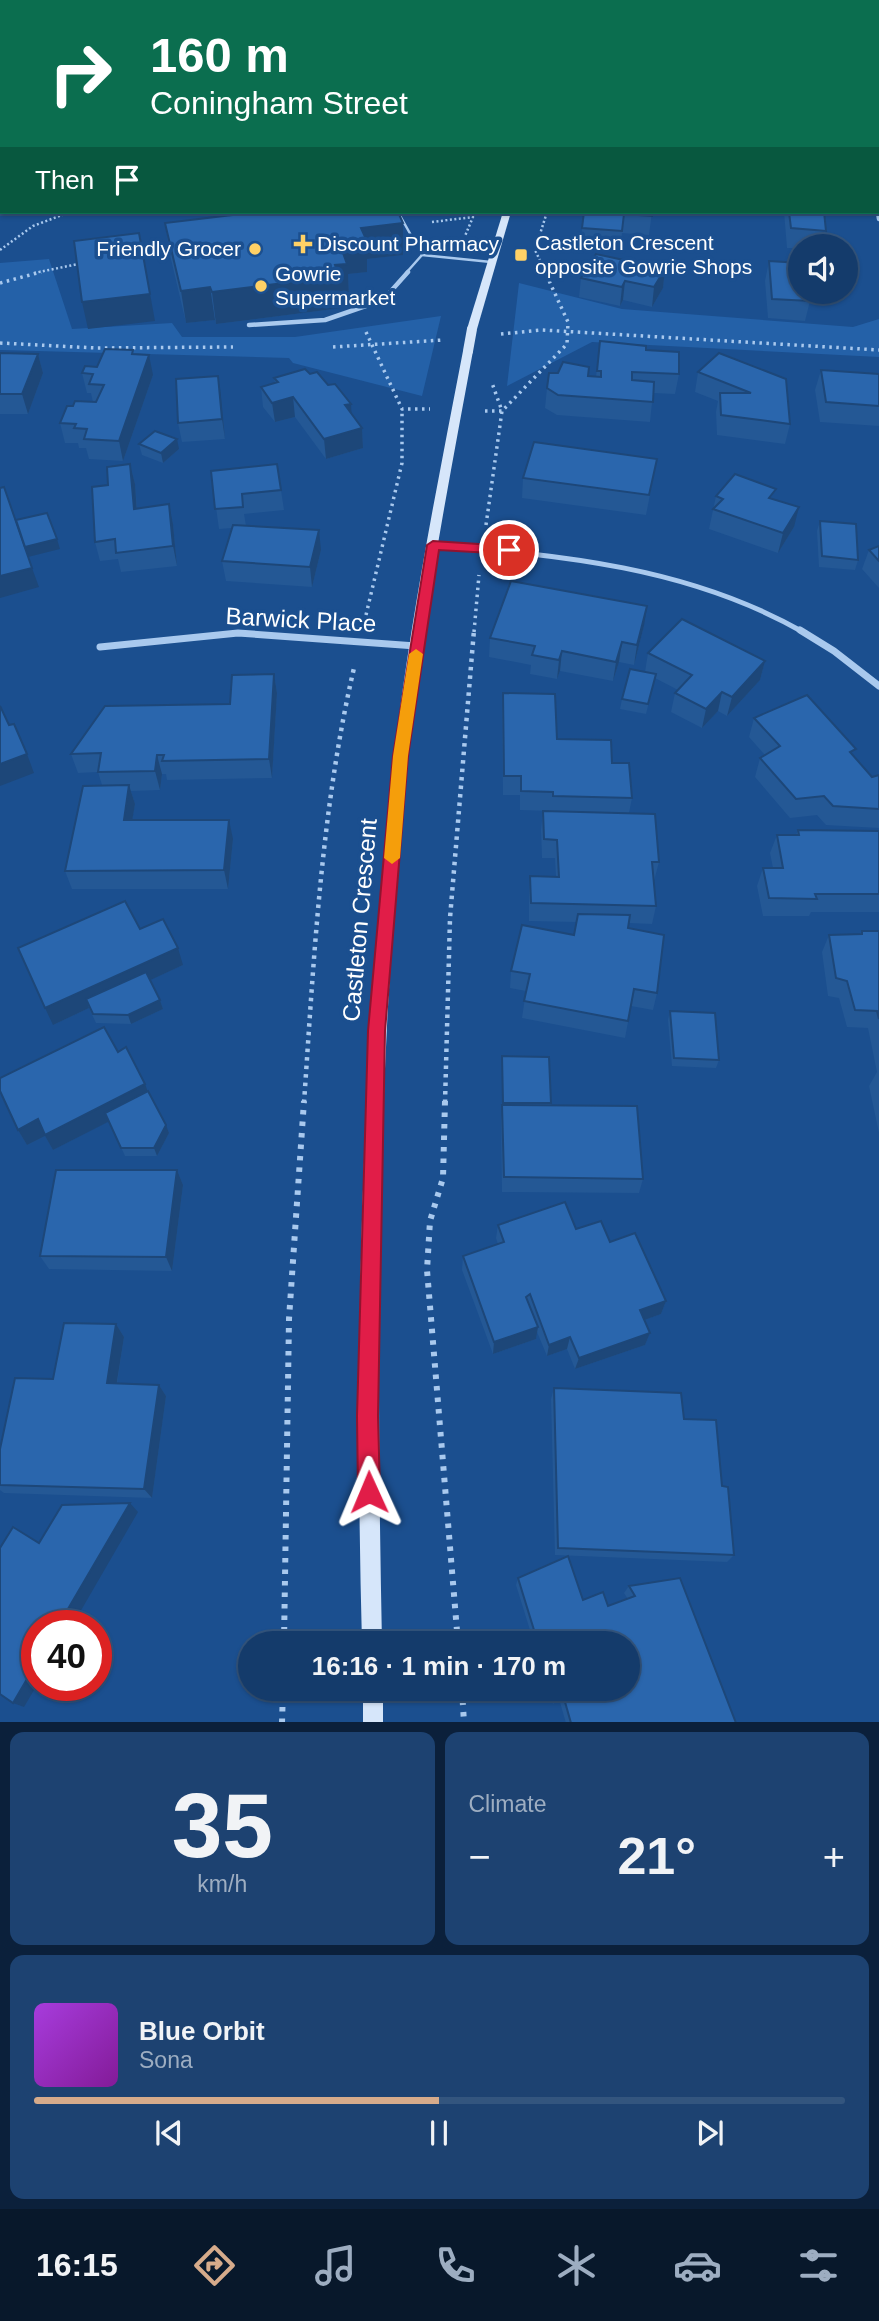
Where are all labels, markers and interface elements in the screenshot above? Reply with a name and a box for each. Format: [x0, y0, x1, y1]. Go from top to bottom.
icon: right [35, 28, 126, 119]
text: 160 m [150, 28, 289, 82]
text: Coningham Street [150, 85, 408, 121]
icon: arrive [108, 161, 146, 199]
text: Then [35, 165, 94, 195]
place label: Castleton Crescent opposite Gowrie Shops [535, 231, 752, 278]
place label: Discount Pharmacy [317, 232, 500, 255]
map controls [788, 234, 858, 304]
button: sound [788, 234, 858, 304]
marker: Discount Pharmacy [295, 236, 311, 252]
place label: Friendly Grocer [96, 237, 241, 260]
marker: Friendly Grocer [247, 241, 263, 257]
marker: Castleton Crescent opposite Gowrie Shops [513, 247, 529, 263]
place label: Gowrie Supermarket [275, 262, 395, 309]
marker: Gowrie Supermarket [253, 278, 269, 294]
pin [479, 520, 539, 580]
icon: arrive [490, 531, 528, 569]
street label: Barwick Place [225, 602, 377, 637]
street label: Castleton Crescent [337, 817, 382, 1023]
position arrow [332, 1455, 406, 1529]
speed limit sign: 40 [21, 1610, 112, 1701]
text: 16:16 · 1 min · 170 m [312, 1651, 566, 1681]
text: 35 [172, 1775, 273, 1876]
text: Climate [469, 1791, 546, 1817]
text: 21° [617, 1827, 696, 1885]
text: − [469, 1836, 491, 1878]
text: + [823, 1836, 845, 1878]
text: km/h [197, 1871, 247, 1897]
text: Blue Orbit [139, 2016, 265, 2046]
text: Sona [139, 2047, 193, 2073]
icon: previous [150, 2114, 188, 2152]
icon: pause [420, 2114, 458, 2152]
icon: next [691, 2114, 729, 2152]
icon: directions [190, 2241, 239, 2290]
icon: music [311, 2241, 360, 2290]
icon: phone [431, 2241, 480, 2290]
icon: climate [552, 2241, 601, 2290]
icon: car [673, 2241, 722, 2290]
icon: filters [794, 2241, 843, 2290]
text: 16:15 [36, 2247, 118, 2283]

